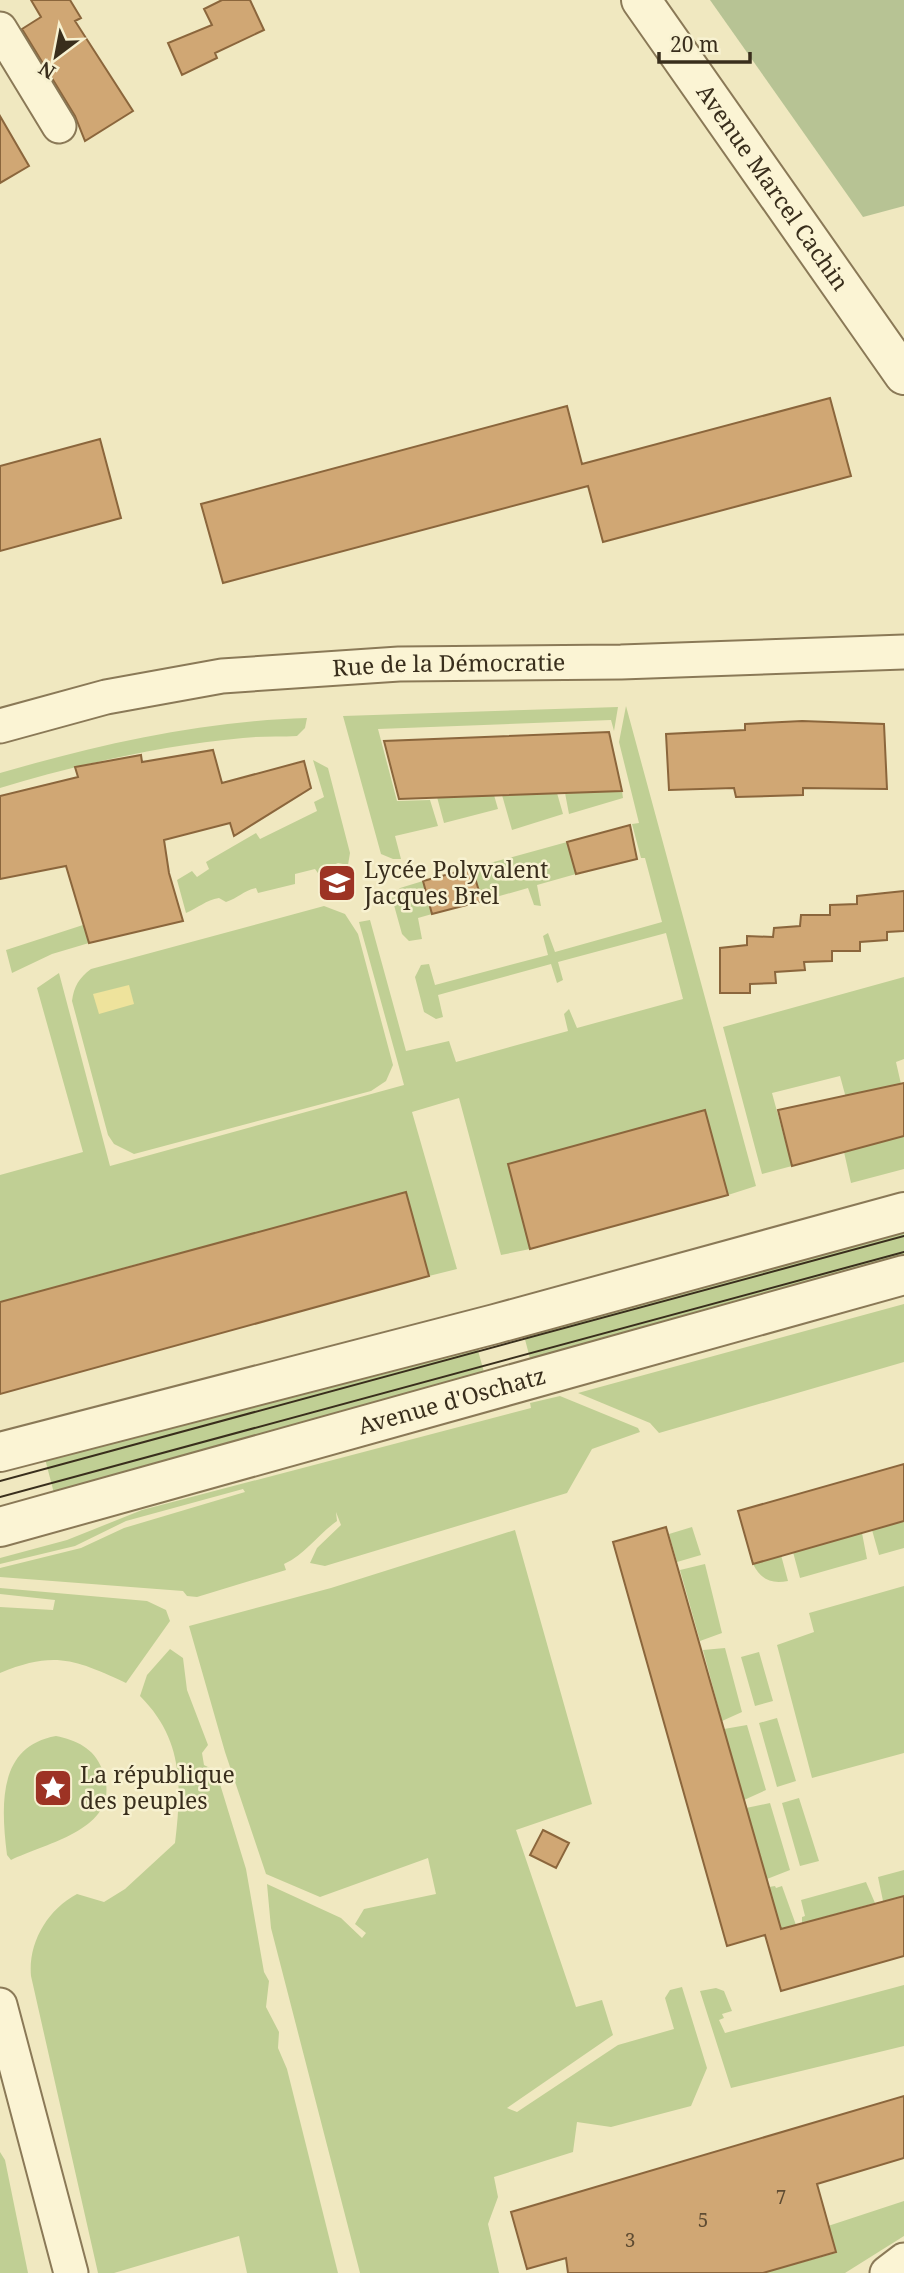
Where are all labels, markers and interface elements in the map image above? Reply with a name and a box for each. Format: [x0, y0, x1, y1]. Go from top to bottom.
north arrow [21, 21, 91, 91]
scale bar [659, 21, 750, 65]
text: 20 m [670, 30, 719, 58]
text: N [34, 55, 60, 85]
street label: Avenue Marcel Cachin [690, 77, 857, 297]
street label: Rue de la Démocratie [331, 646, 565, 683]
place label: Lycée Polyvalent Jacques Brel [363, 853, 548, 911]
school or university icon: Lycée Polyvalent Jacques Brel [316, 862, 358, 904]
street label: Avenue d'Oschatz [354, 1359, 549, 1442]
place label: La république des peuples [80, 1758, 235, 1816]
place icon: La république des peuples [32, 1767, 74, 1809]
house number: 7 [776, 2184, 786, 2210]
house number: 5 [698, 2207, 708, 2233]
house number: 3 [625, 2227, 635, 2253]

